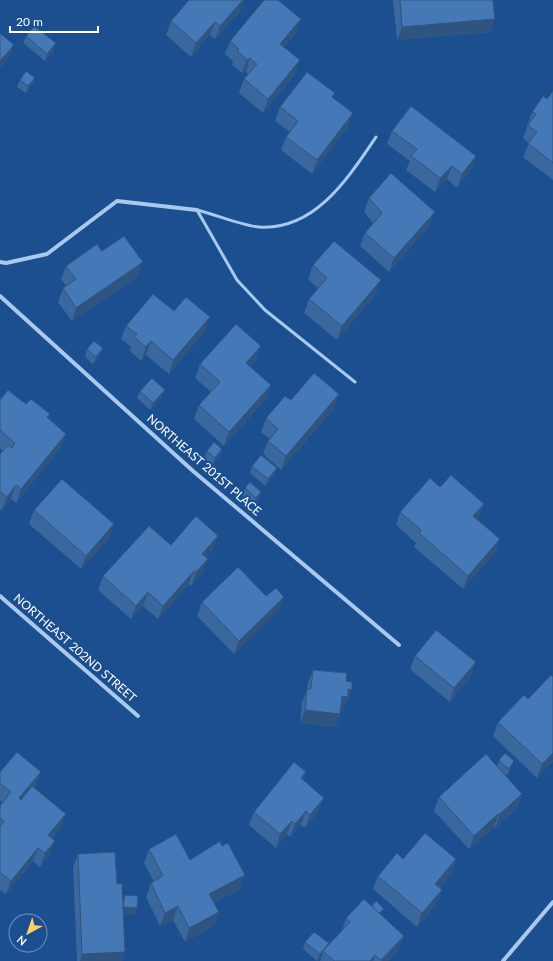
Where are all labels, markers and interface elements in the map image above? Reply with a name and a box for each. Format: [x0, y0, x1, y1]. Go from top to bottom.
scale bar [10, 8, 98, 34]
text: 20 m [16, 14, 43, 29]
street label: NORTHEAST 201ST PLACE [144, 411, 265, 519]
street label: NORTHEAST 202ND STREET [11, 590, 140, 705]
north arrow [8, 913, 48, 953]
text: N [14, 933, 29, 949]

